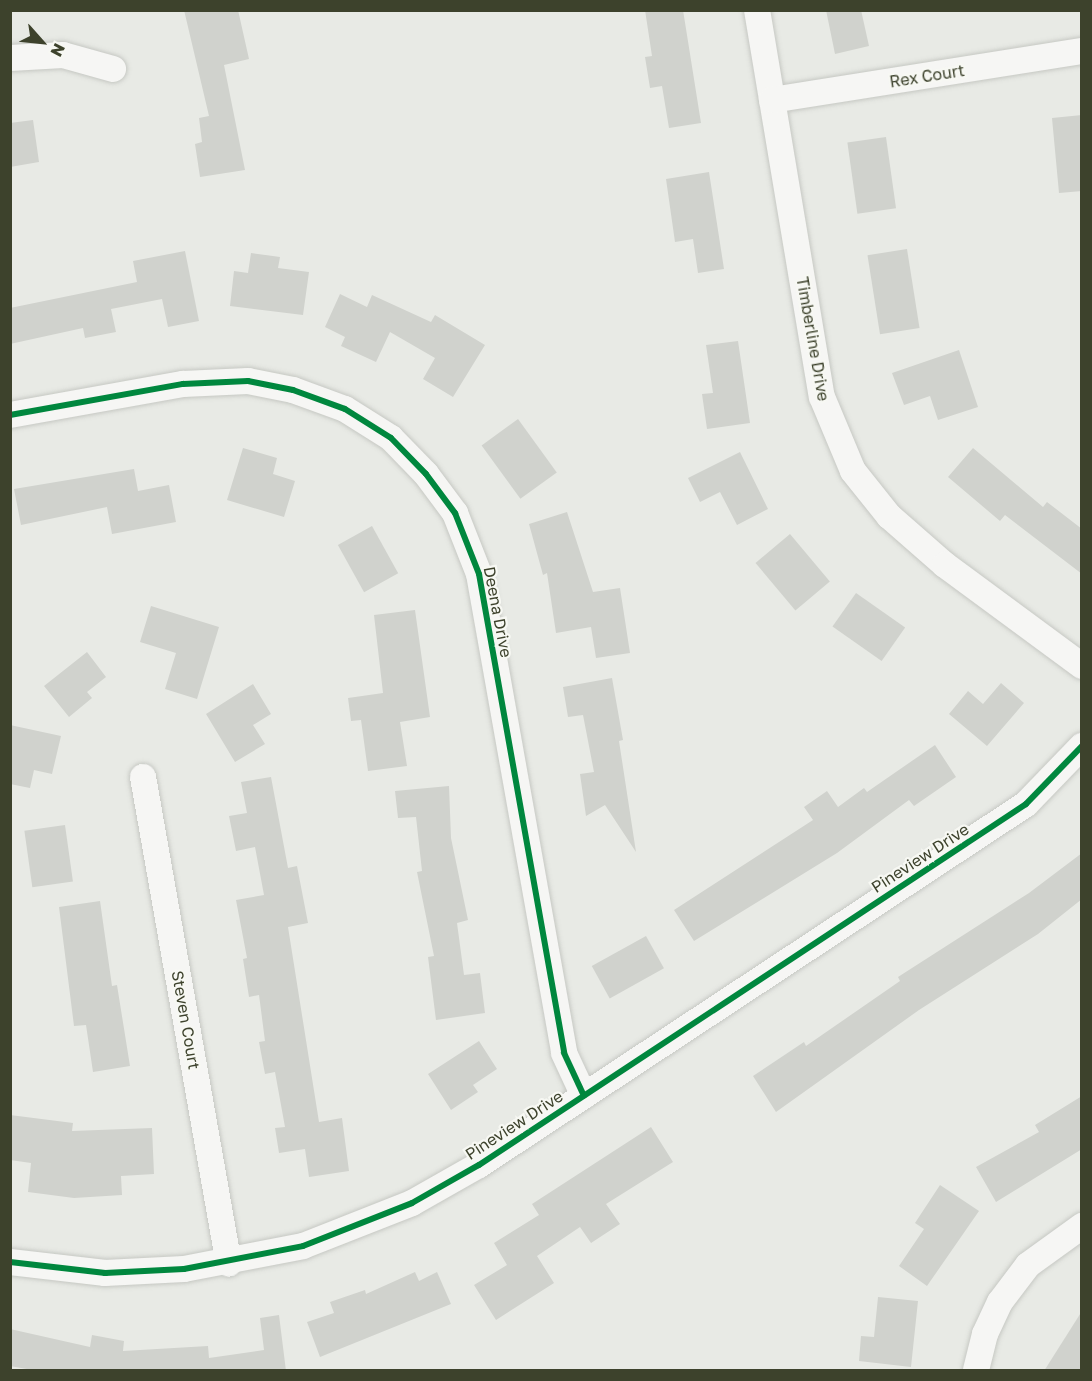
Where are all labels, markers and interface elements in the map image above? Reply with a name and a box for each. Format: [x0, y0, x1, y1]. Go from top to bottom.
north arrow [12, 12, 72, 72]
text: N [46, 40, 70, 60]
street label: Rex Court [888, 61, 966, 91]
street label: Timberline Drive [793, 275, 833, 403]
street label: Deena Drive [480, 565, 516, 659]
street label: Pineview Drive [868, 819, 972, 897]
street label: Steven Court [168, 969, 204, 1071]
street label: Pineview Drive [462, 1086, 566, 1164]

